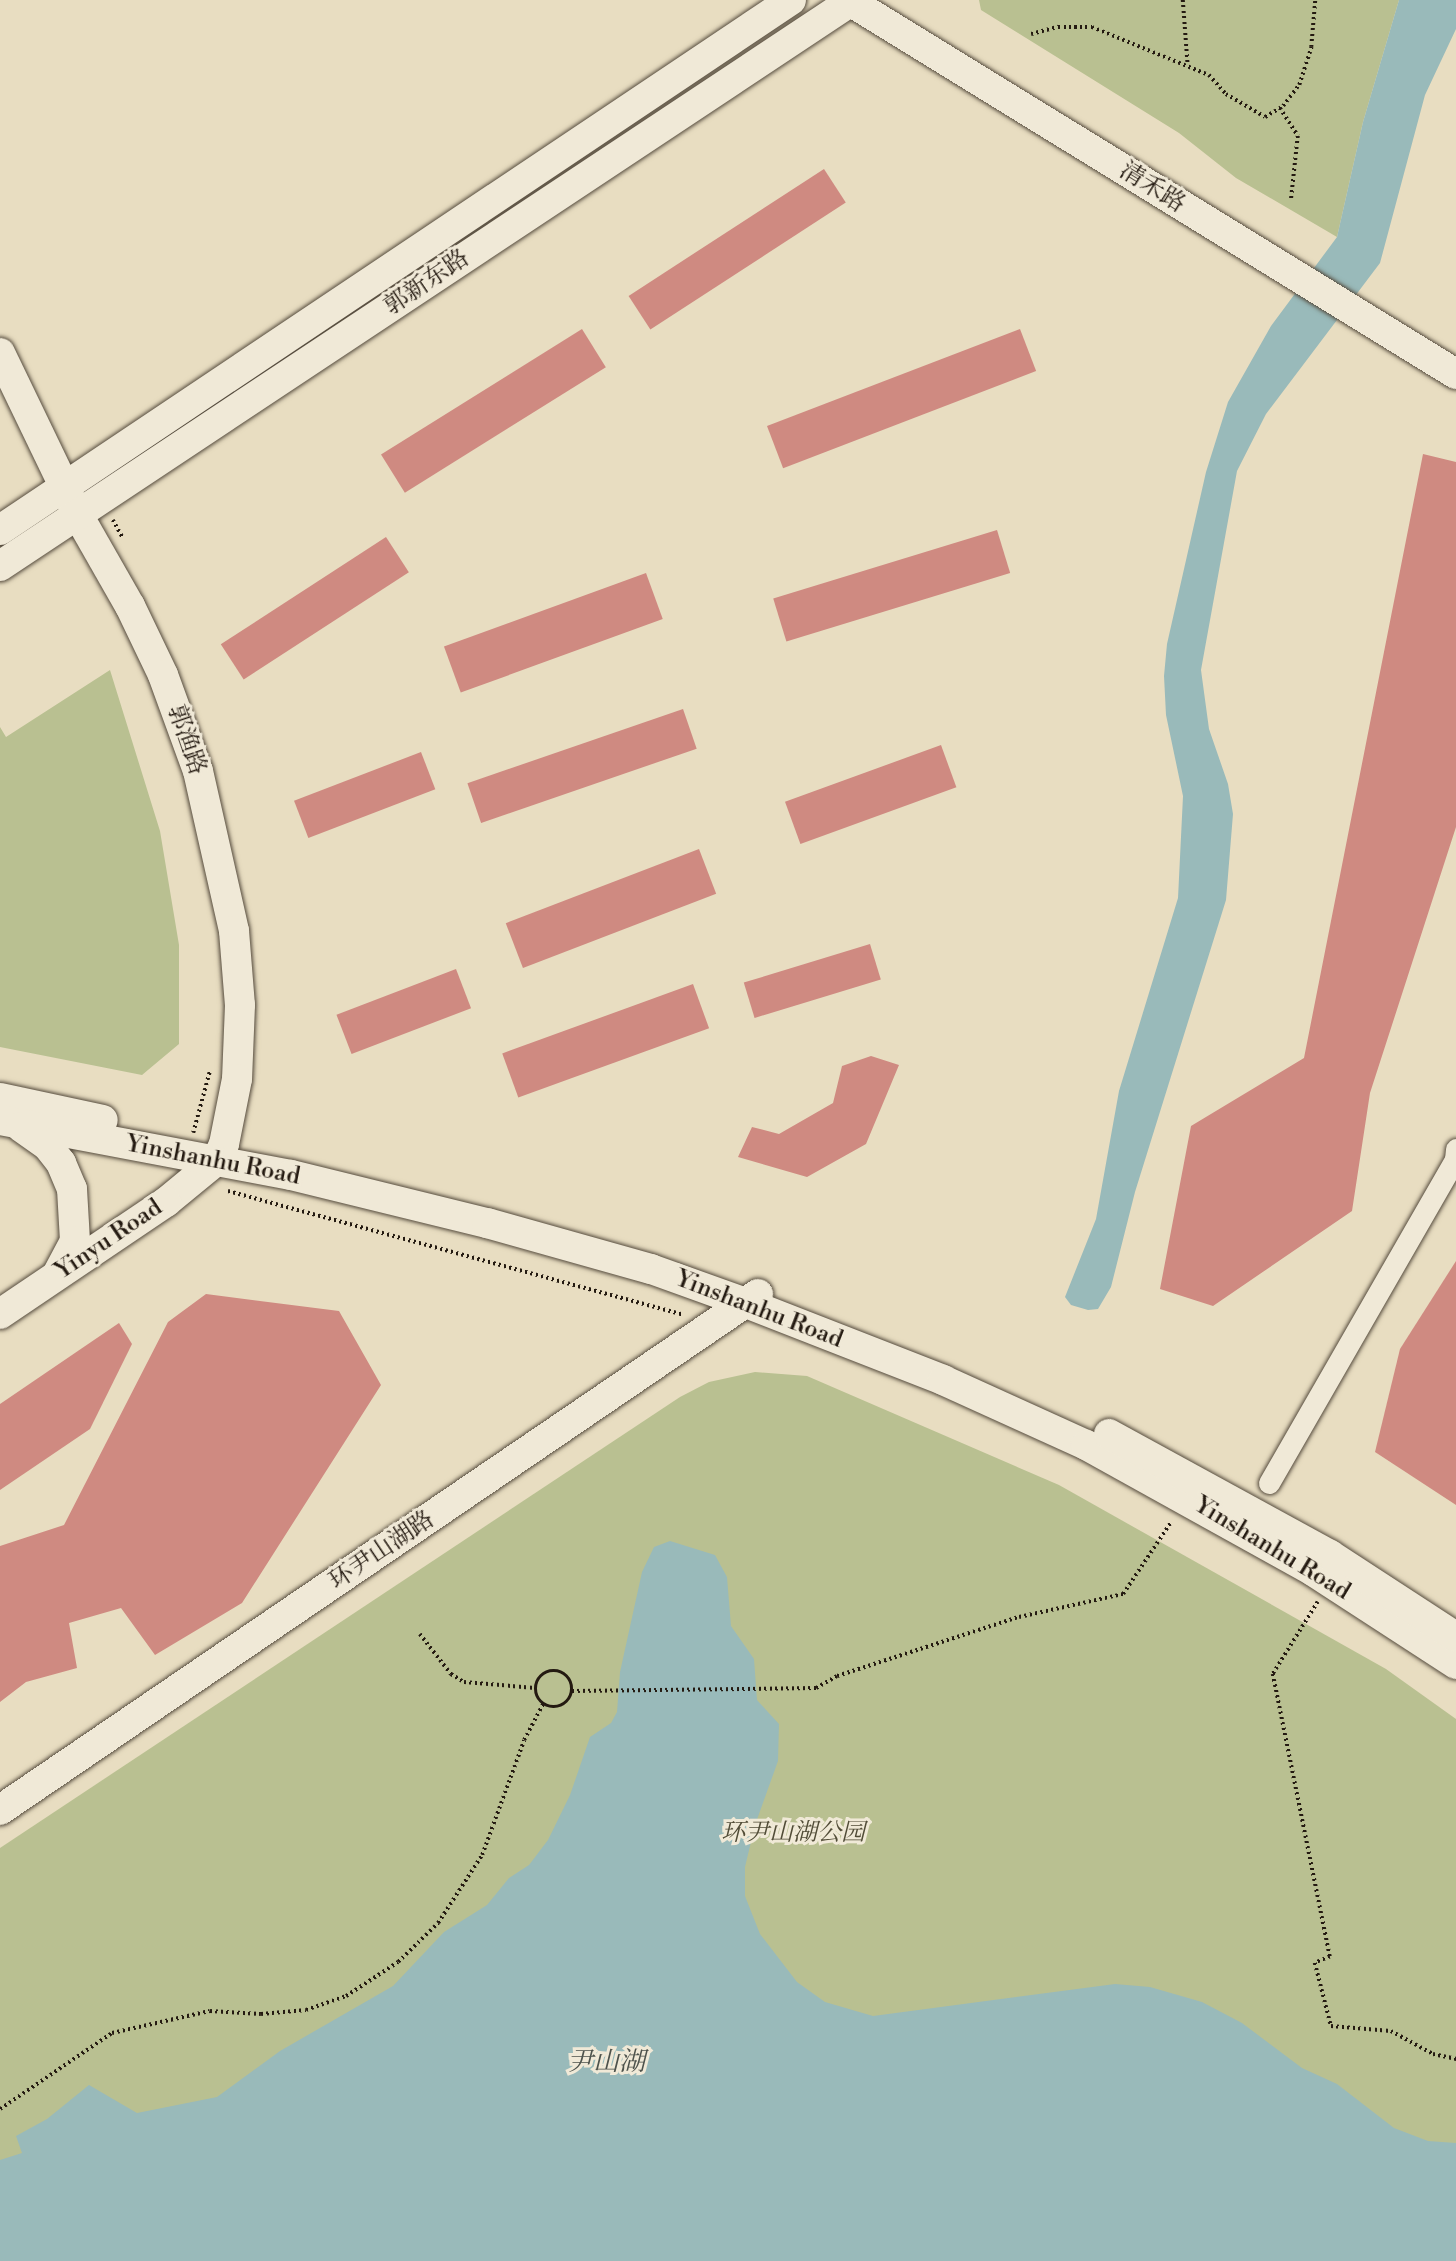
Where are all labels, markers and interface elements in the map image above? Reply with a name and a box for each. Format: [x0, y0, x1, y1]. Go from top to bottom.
street label: 清禾路 [1114, 157, 1190, 219]
street label: 郭新东路 [379, 244, 475, 322]
street label: 郭渔路 [161, 701, 211, 779]
street label: Yinshanhu Road [123, 1130, 303, 1192]
street label: Yinyu Road [50, 1194, 168, 1286]
street label: Yinshanhu Road [671, 1265, 847, 1355]
street label: Yinshanhu Road [1189, 1491, 1355, 1607]
street label: 环尹山湖路 [324, 1506, 440, 1596]
park label: 环尹山湖公园 [721, 1820, 865, 1848]
water label: 尹山湖 [567, 2047, 645, 2079]

